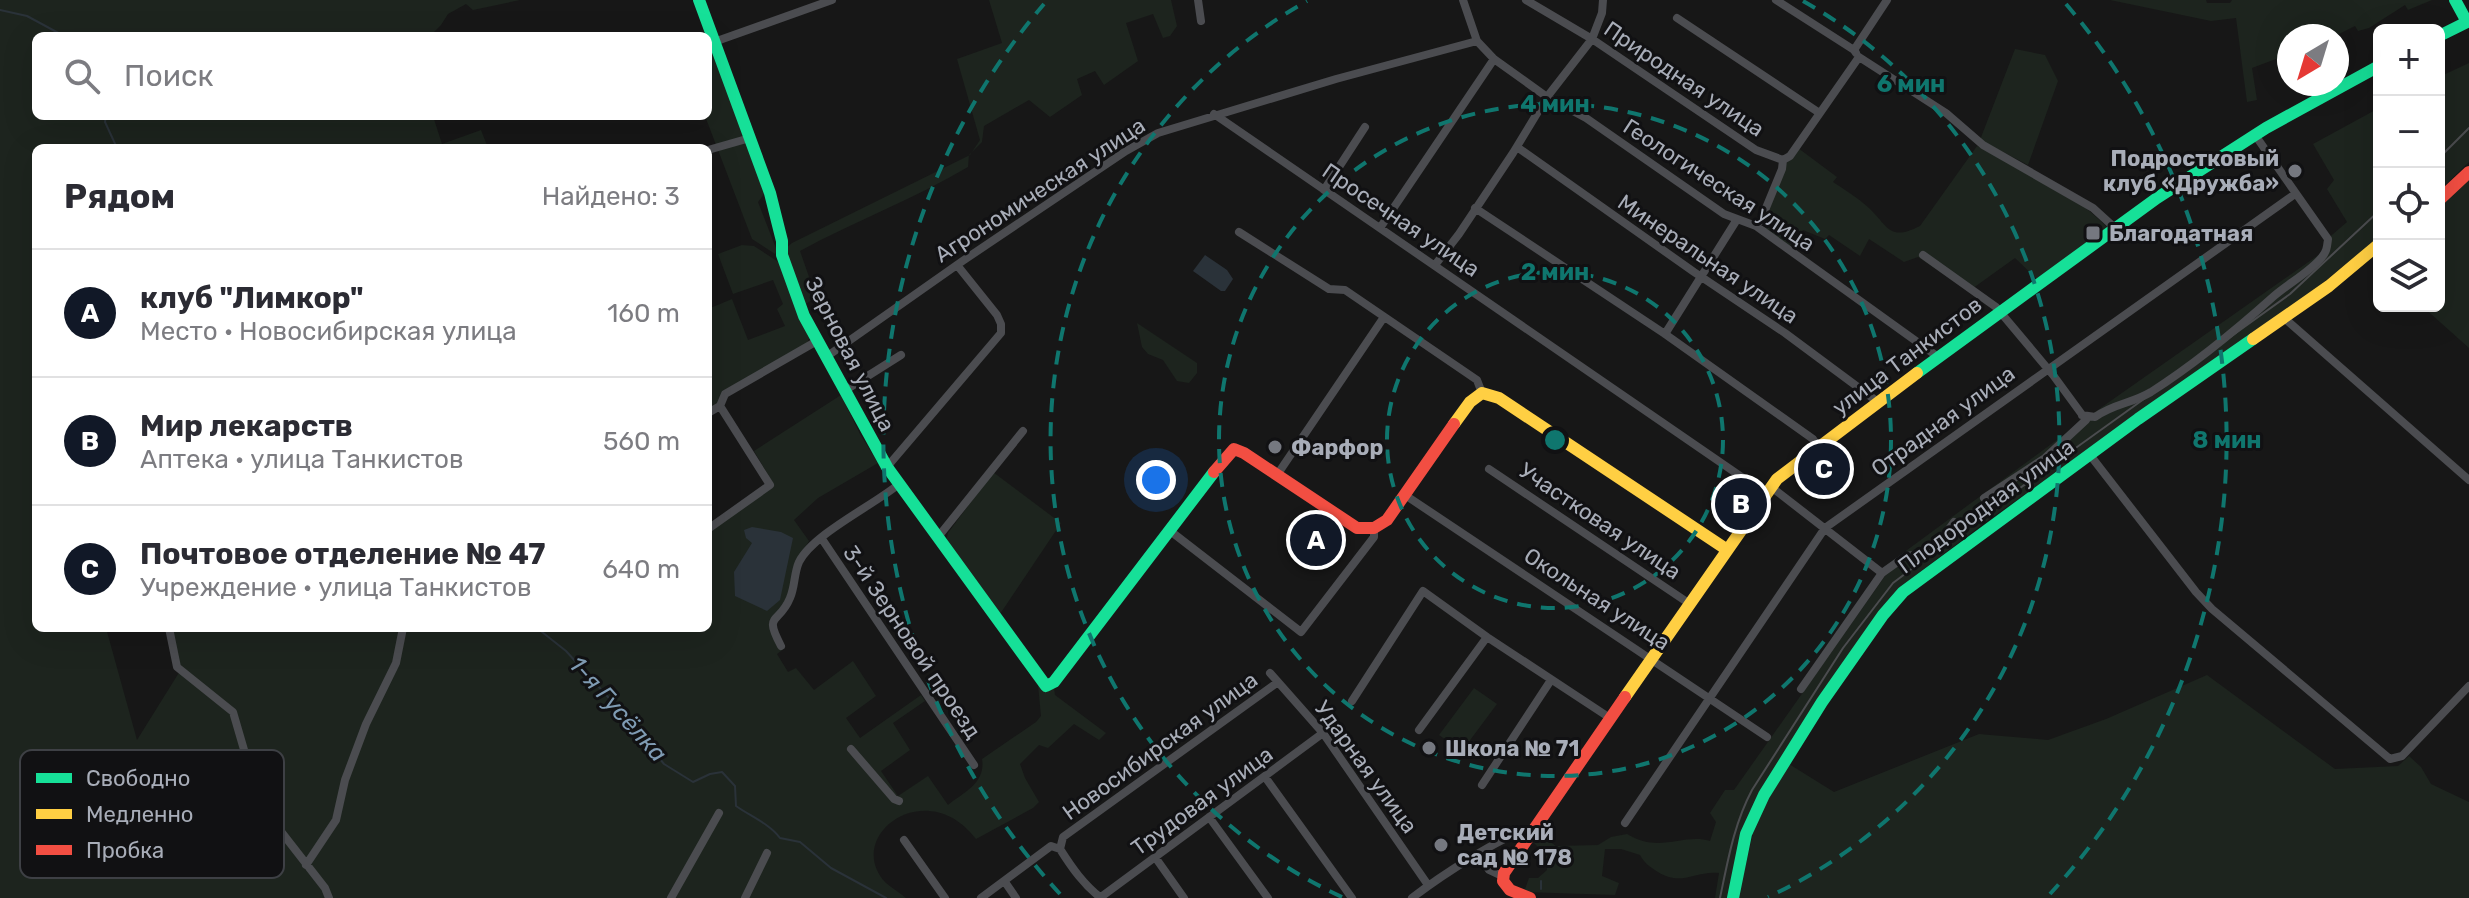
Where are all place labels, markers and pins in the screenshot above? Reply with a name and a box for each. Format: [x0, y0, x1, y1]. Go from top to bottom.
place label: Подростковый клуб «Дружба» [2103, 145, 2279, 197]
marker: Подростковый клуб «Дружба» [2286, 162, 2304, 180]
place label: Благодатная [2109, 220, 2253, 247]
marker: Благодатная [2084, 224, 2102, 242]
centre of rings [1541, 426, 1569, 454]
place label: Фарфор [1291, 434, 1383, 461]
marker: Фарфор [1266, 438, 1284, 456]
pin: C [1798, 439, 1850, 499]
pin: B [1715, 474, 1767, 534]
pin: A [1290, 510, 1342, 570]
place label: Школа № 71 [1445, 735, 1579, 762]
marker: Школа № 71 [1420, 739, 1438, 757]
place label: Детский сад № 178 [1457, 819, 1572, 871]
marker: Детский сад № 178 [1432, 836, 1450, 854]

